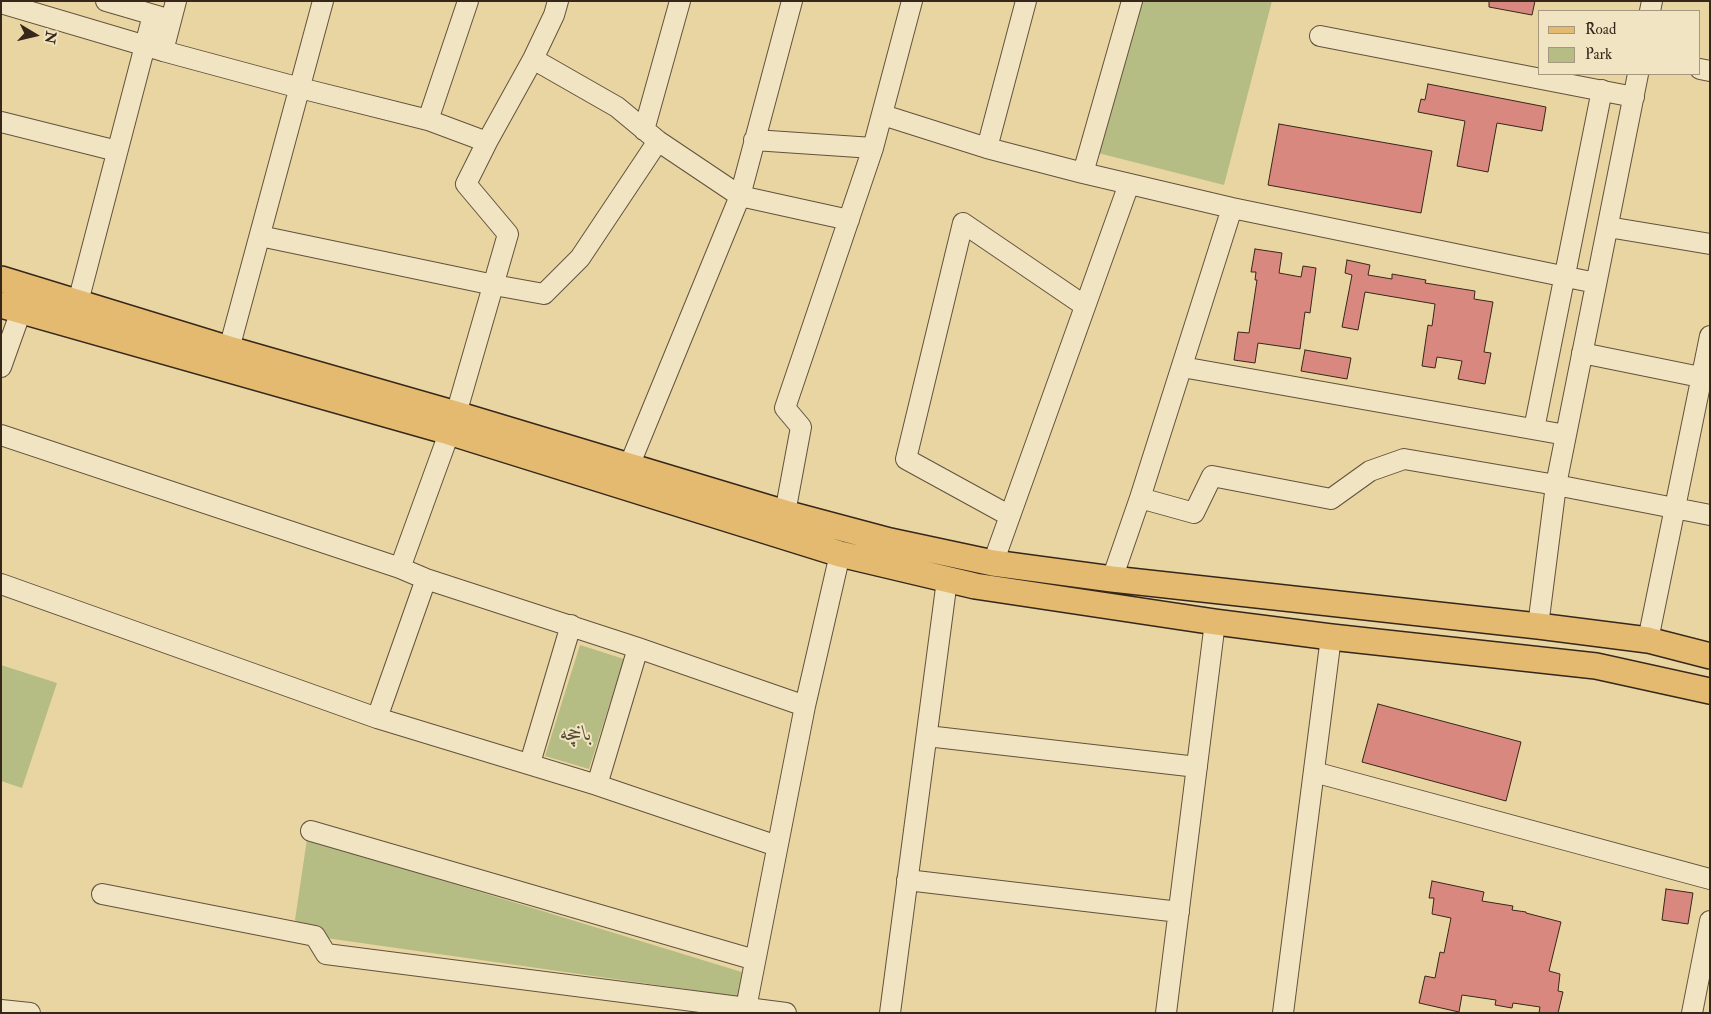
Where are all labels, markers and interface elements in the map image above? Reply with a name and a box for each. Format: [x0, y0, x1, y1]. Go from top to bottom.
north arrow [10, 10, 60, 60]
legend [1538, 10, 1701, 75]
text: Road [1585, 20, 1616, 39]
text: N [41, 30, 60, 45]
text: Park [1585, 45, 1612, 64]
park label: باخچە [560, 722, 592, 748]

